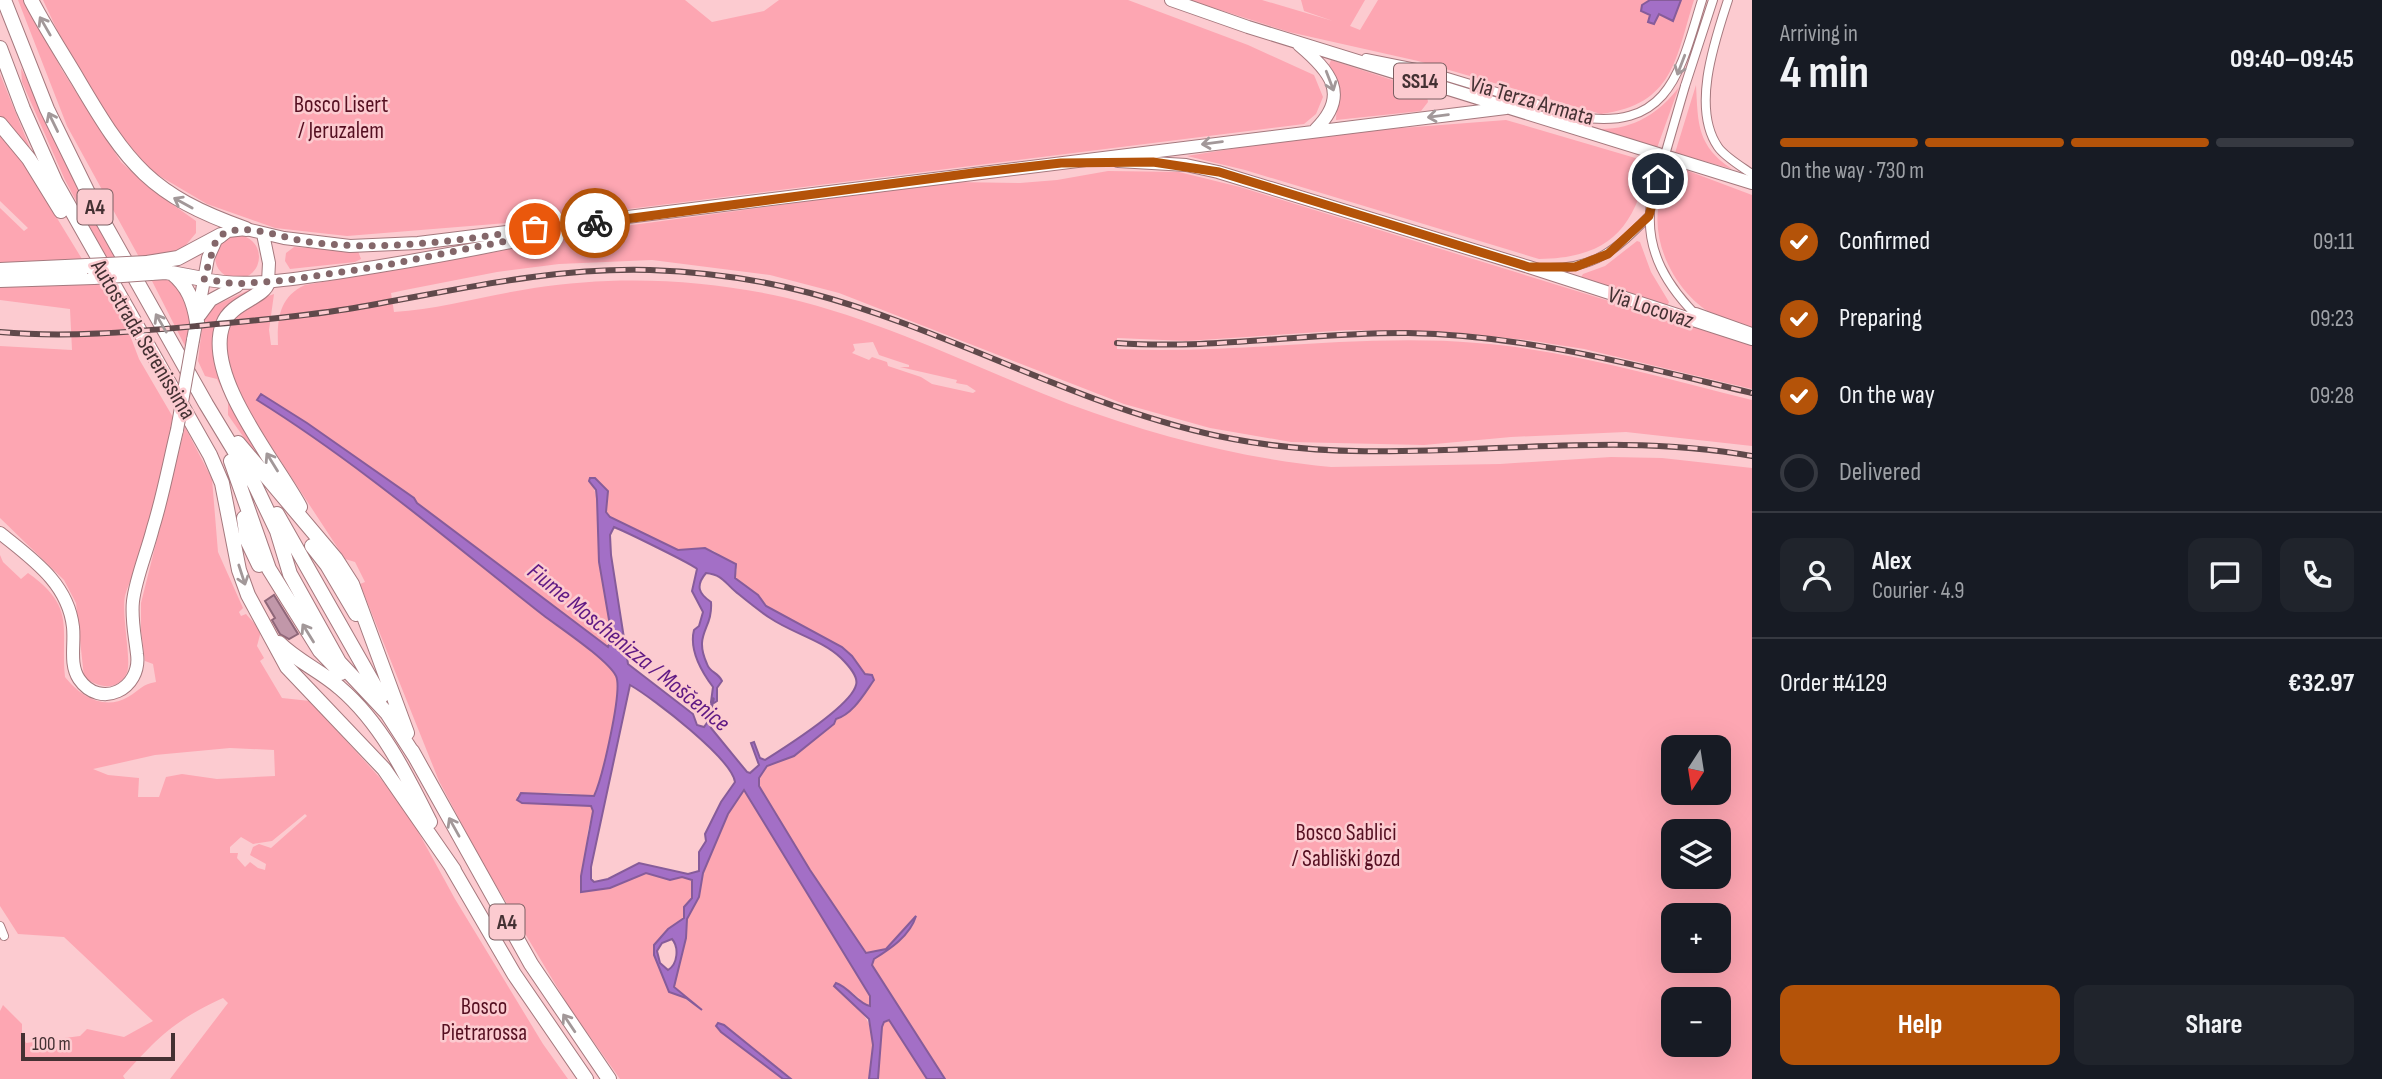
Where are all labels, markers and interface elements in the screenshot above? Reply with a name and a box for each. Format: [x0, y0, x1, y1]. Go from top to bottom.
one-way arrow [38, 16, 52, 36]
text: Arriving in [1780, 20, 1858, 48]
text: 09:40–09:45 [2230, 44, 2354, 75]
text: 4 min [1780, 46, 1869, 101]
one-way arrow [1673, 53, 1686, 75]
road number: SS14 [1394, 64, 1446, 98]
one-way arrow [1324, 70, 1337, 91]
street label: Via Terza Armata [1466, 70, 1597, 132]
park label: Bosco Lisert / Jeruzalem [294, 91, 388, 145]
one-way arrow [1427, 109, 1450, 122]
one-way arrow [46, 112, 60, 133]
one-way arrow [1201, 136, 1224, 149]
pin [1628, 149, 1688, 209]
text: On the way · 730 m [1780, 157, 1924, 185]
icon: home [1639, 160, 1677, 198]
courier [560, 188, 630, 258]
road number: A4 [78, 190, 112, 224]
one-way arrow [173, 195, 194, 209]
pin [505, 199, 565, 259]
icon: bike [576, 204, 614, 242]
icon: bag [516, 210, 554, 248]
icon: check [1780, 223, 1818, 261]
text: Confirmed [1839, 226, 1930, 257]
text: 09:11 [2313, 228, 2354, 256]
street label: Autostrada Serenissima [84, 254, 202, 424]
street label: Via Locovaz [1604, 281, 1697, 335]
icon: check [1780, 300, 1818, 338]
text: Preparing [1839, 303, 1922, 334]
text: 09:23 [2310, 305, 2354, 333]
one-way arrow [154, 313, 168, 333]
icon: check [1780, 377, 1818, 415]
text: On the way [1839, 380, 1935, 411]
text: 09:28 [2310, 382, 2354, 410]
one-way arrow [265, 452, 279, 472]
text: Delivered [1839, 457, 1921, 488]
button: person [1780, 538, 1854, 612]
button: chat [2188, 538, 2262, 612]
button: phone [2280, 538, 2354, 612]
text: Alex [1872, 546, 1912, 577]
water label: Fiume Moschenizza / Moščenice [522, 557, 736, 738]
one-way arrow [236, 564, 249, 586]
text: Courier · 4.9 [1872, 577, 1964, 605]
one-way arrow [300, 623, 314, 643]
text: Order #4129 [1780, 668, 1887, 699]
text: €32.97 [2288, 668, 2354, 699]
north arrow [1661, 735, 1731, 805]
map controls [1661, 735, 1731, 1057]
one-way arrow [447, 817, 461, 838]
park label: Bosco Sablici / Sabliški gozd [1292, 819, 1400, 873]
button: layers [1661, 819, 1731, 889]
button: + [1661, 903, 1731, 973]
road number: A4 [490, 904, 524, 940]
button: Help [1780, 985, 2060, 1065]
button: Share [2074, 985, 2354, 1065]
button: − [1661, 987, 1731, 1057]
park label: Bosco Pietrarossa [441, 993, 527, 1047]
one-way arrow [562, 1014, 577, 1033]
scale bar [21, 1030, 175, 1062]
text: 100 m [32, 1033, 71, 1056]

